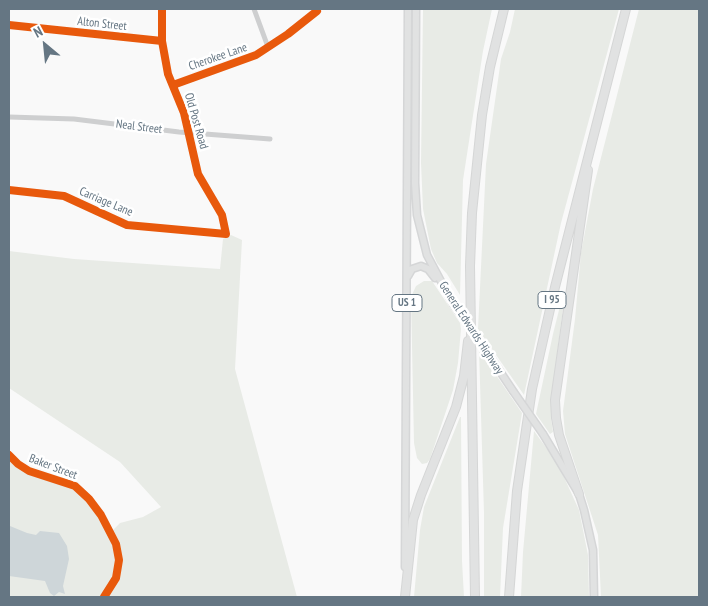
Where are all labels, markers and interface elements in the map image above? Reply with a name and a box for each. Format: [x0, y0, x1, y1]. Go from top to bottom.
street label: Alton Street [77, 14, 127, 34]
north arrow [20, 20, 70, 70]
text: N [30, 22, 46, 41]
street label: Cherokee Lane [187, 40, 249, 74]
street label: Old Post Road [181, 91, 211, 151]
street label: Neal Street [115, 117, 163, 137]
street label: Carriage Lane [77, 184, 135, 220]
street label: General Edwards Highway [436, 279, 506, 377]
road number: I 95 [538, 292, 566, 308]
road number: US 1 [392, 294, 422, 312]
street label: Baker Street [27, 451, 79, 483]

